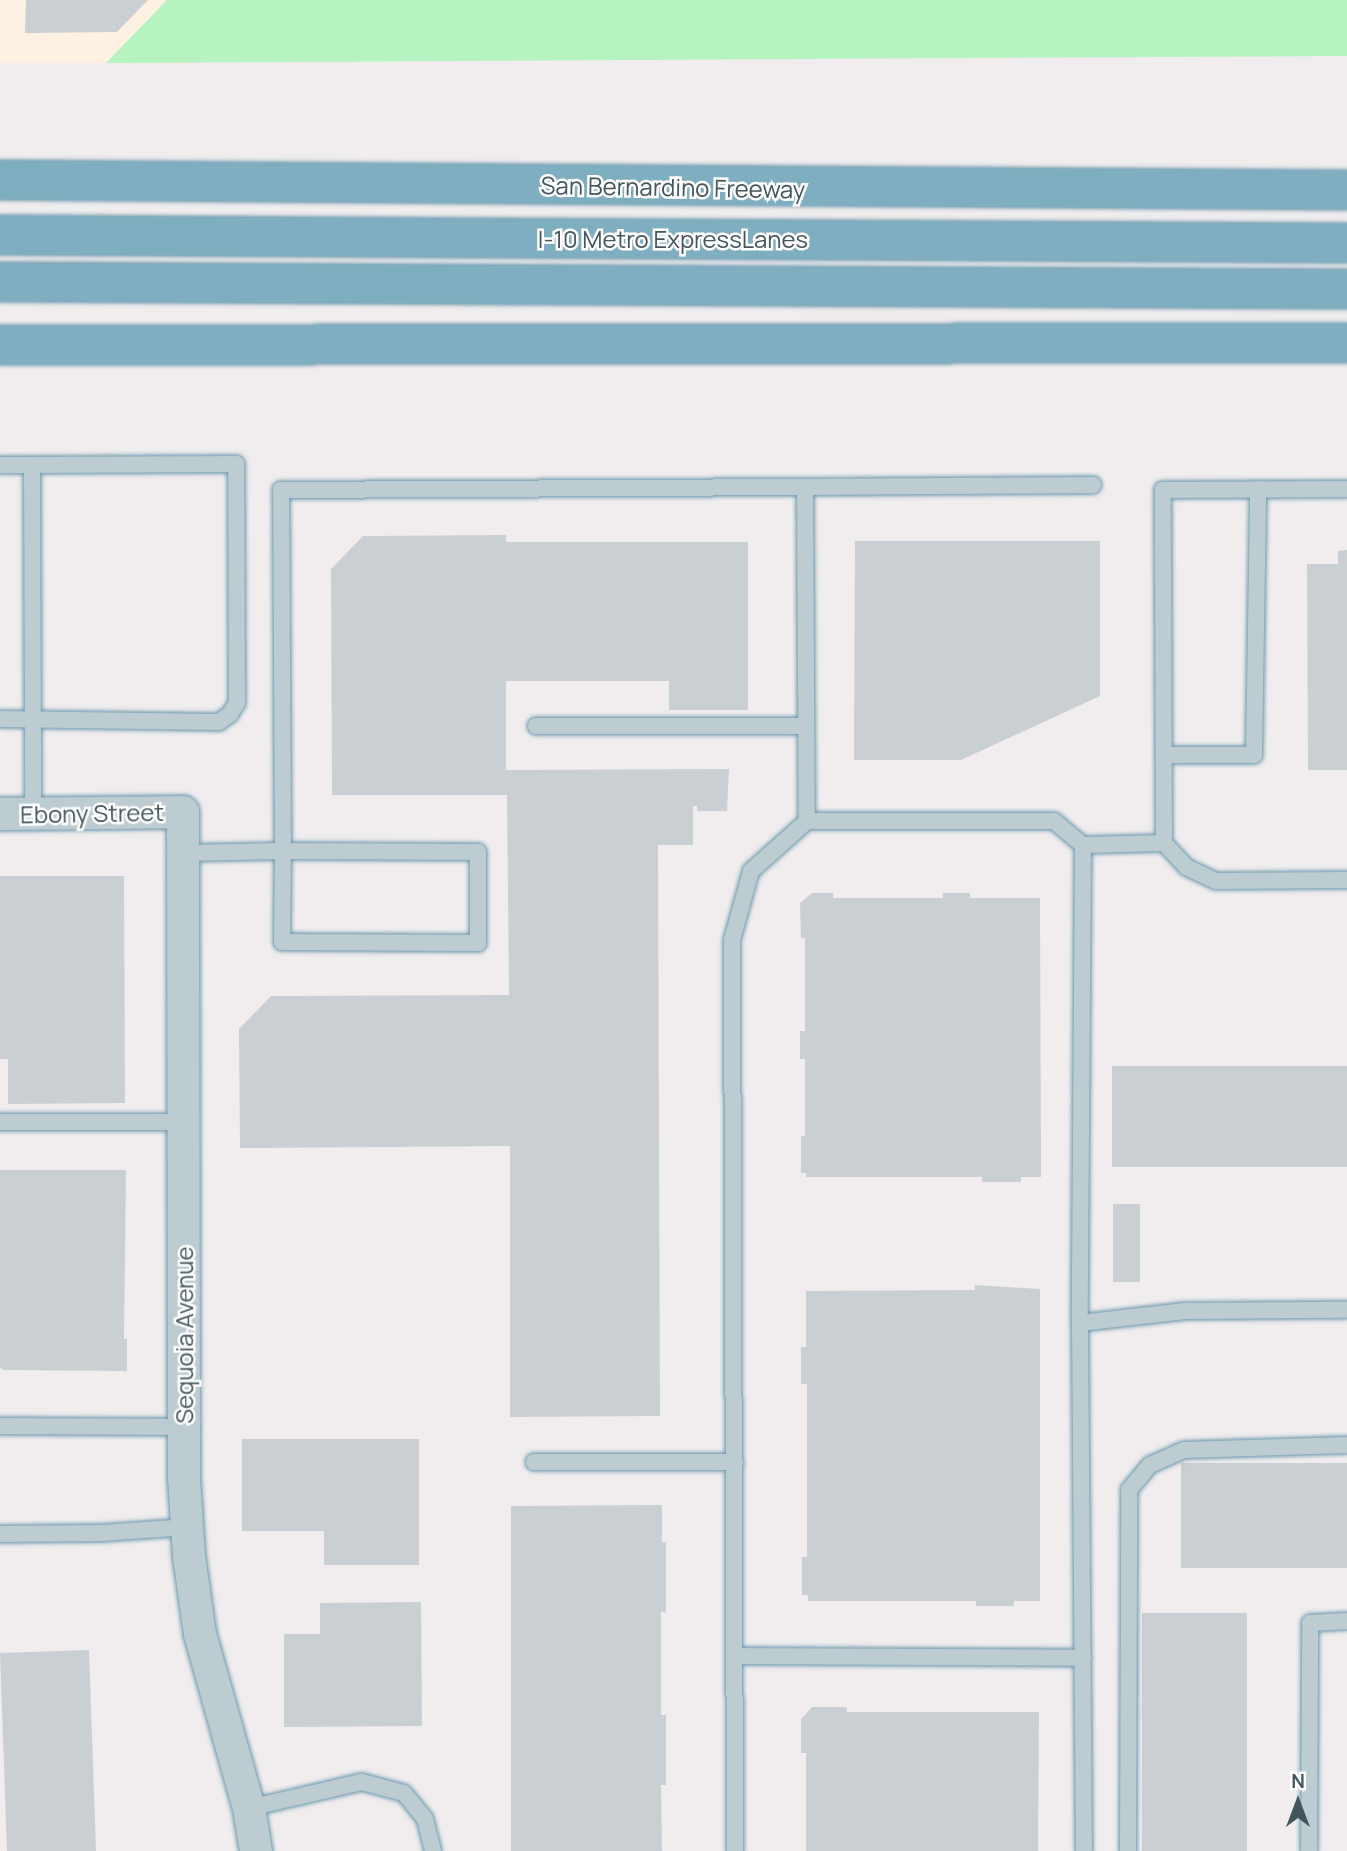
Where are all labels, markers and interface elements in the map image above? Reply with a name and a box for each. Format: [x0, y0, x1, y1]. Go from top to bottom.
street label: San Bernardino Freeway [540, 170, 806, 204]
street label: I-10 Metro ExpressLanes [538, 225, 808, 253]
street label: Ebony Street [20, 797, 164, 829]
street label: Sequoia Avenue [170, 1246, 198, 1424]
north arrow [1263, 1767, 1333, 1837]
text: N [1291, 1768, 1305, 1794]

